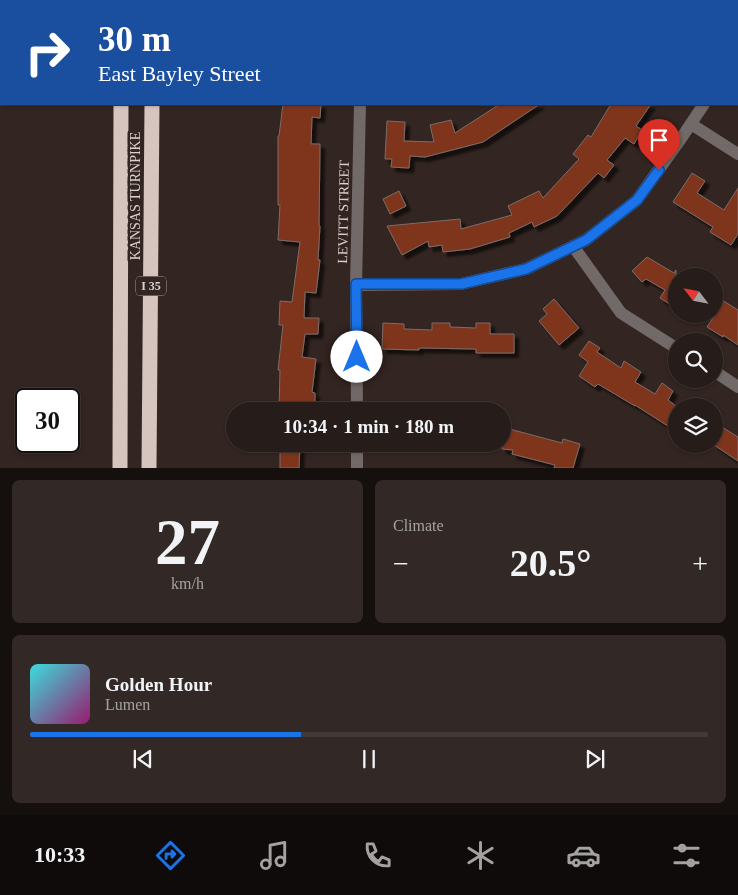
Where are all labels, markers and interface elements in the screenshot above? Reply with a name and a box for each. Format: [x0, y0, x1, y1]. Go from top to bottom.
icon: right [15, 20, 80, 85]
text: 30 m [98, 20, 171, 59]
text: East Bayley Street [98, 61, 261, 86]
pin [638, 119, 680, 170]
icon: arrive [645, 126, 673, 154]
street label: KANSAS TURNPIKE [128, 132, 143, 260]
street label: LEVITT STREET [335, 160, 352, 264]
north arrow [668, 268, 722, 322]
map controls [668, 268, 723, 453]
road number: I 35 [136, 276, 166, 296]
position arrow [330, 330, 382, 382]
button: search [668, 333, 723, 388]
speed limit sign: 30 [15, 388, 80, 453]
button: layers [668, 398, 723, 453]
text: 10:34 · 1 min · 180 m [283, 416, 454, 437]
text: 27 [155, 506, 220, 578]
text: Climate [393, 517, 444, 534]
text: 20.5° [510, 542, 591, 584]
text: − [393, 548, 409, 579]
text: + [692, 548, 708, 579]
text: km/h [171, 575, 204, 592]
text: Golden Hour [105, 674, 212, 695]
text: Lumen [105, 696, 150, 713]
icon: previous [129, 745, 157, 773]
icon: pause [355, 745, 383, 773]
icon: next [581, 745, 609, 773]
icon: directions [153, 838, 188, 873]
icon: music [257, 838, 292, 873]
icon: phone [360, 838, 395, 873]
icon: climate [463, 838, 498, 873]
icon: car [566, 838, 601, 873]
icon: filters [669, 838, 704, 873]
text: 10:33 [34, 842, 85, 867]

